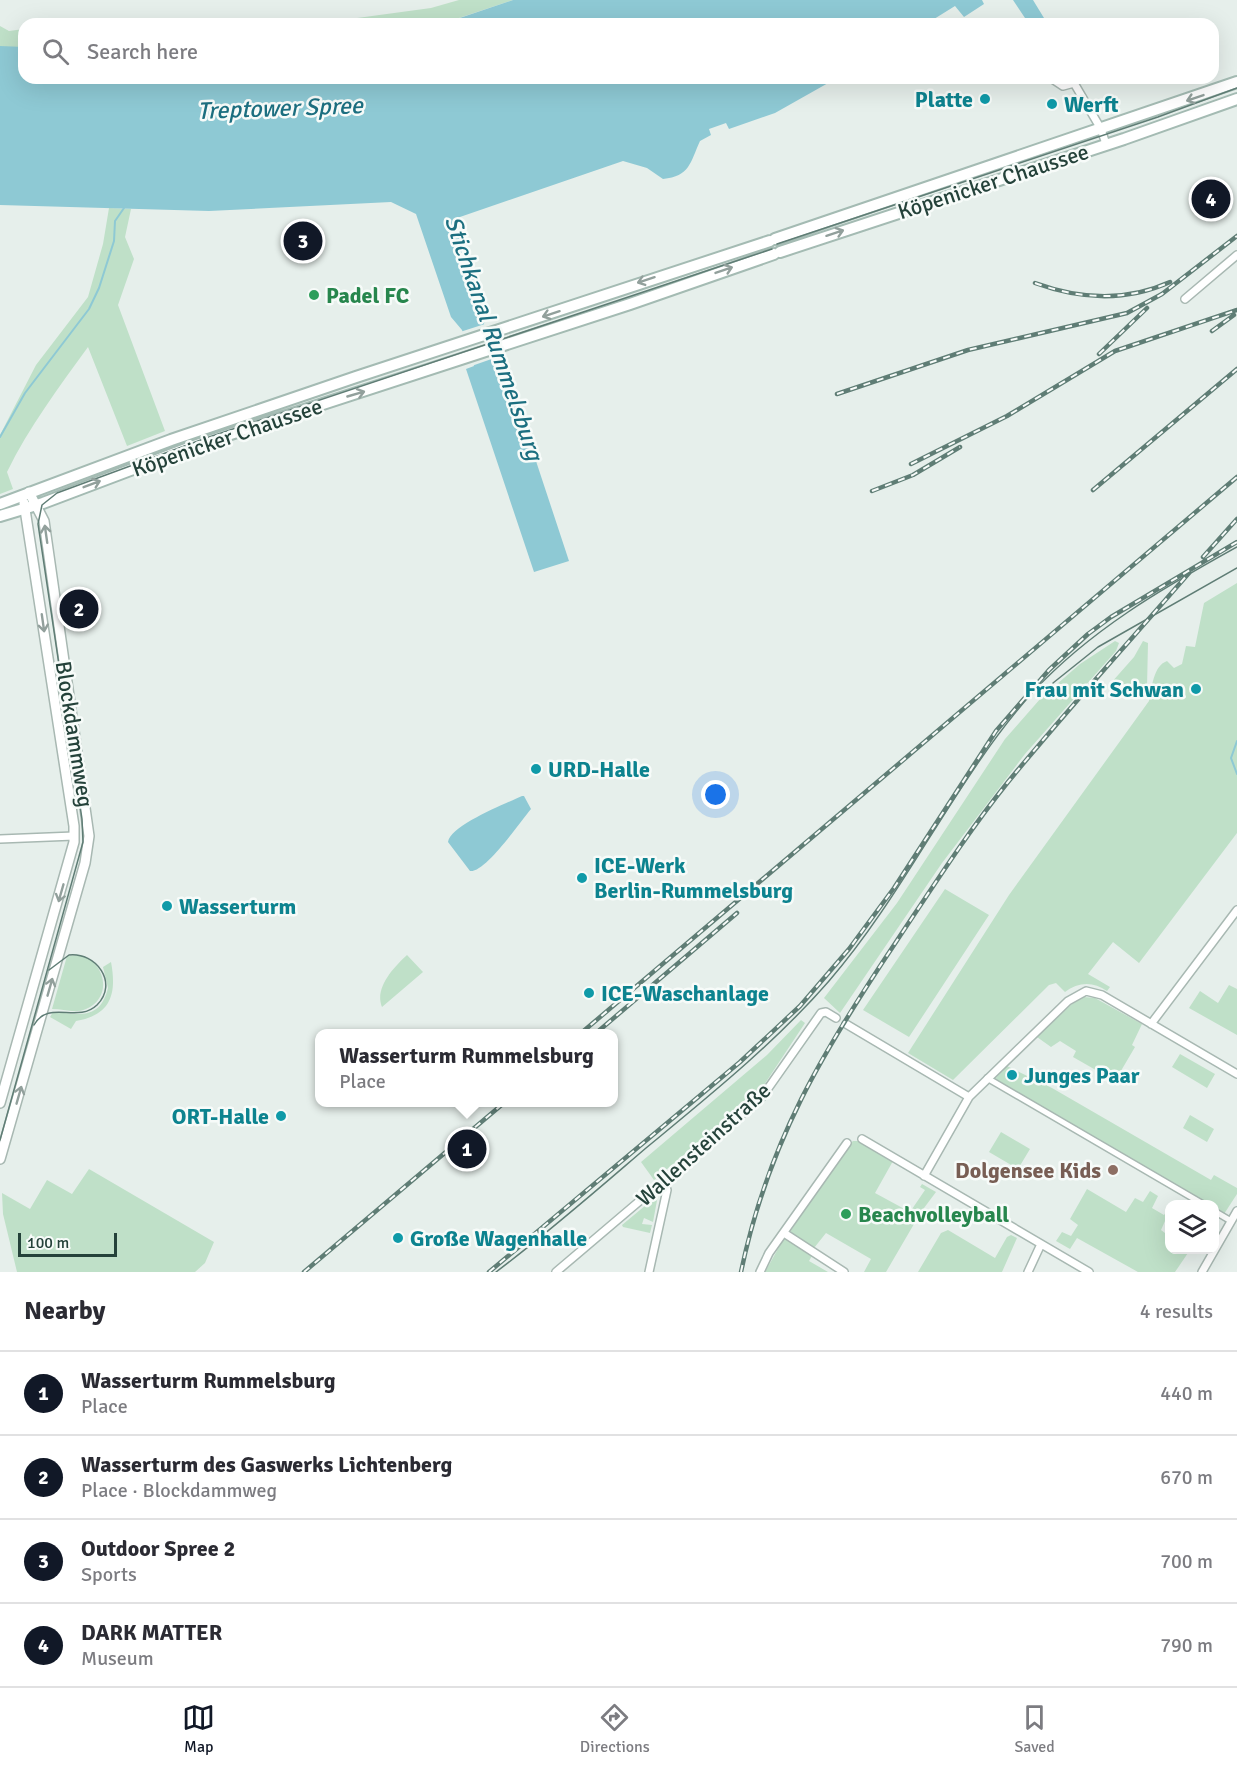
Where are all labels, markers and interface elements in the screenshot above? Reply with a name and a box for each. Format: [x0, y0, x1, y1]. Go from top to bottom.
search box [18, 18, 1219, 84]
icon: search [39, 35, 72, 68]
text: Search here [87, 38, 198, 65]
place label: Platte [915, 86, 973, 113]
water label: Treptower Spree [197, 90, 364, 126]
place label: Werft [1064, 91, 1119, 118]
marker: Platte [978, 92, 992, 106]
one-way arrow [1186, 93, 1205, 104]
marker: Werft [1045, 97, 1059, 111]
street label: Köpenicker Chaussee [894, 138, 1092, 225]
pin: 4 [1192, 176, 1230, 222]
water label: Stichkanal Rummelsburg [438, 212, 551, 466]
pin: 3 [284, 218, 322, 264]
one-way arrow [825, 227, 844, 238]
one-way arrow [714, 264, 733, 275]
one-way arrow [637, 276, 656, 287]
place label: Padel FC [326, 282, 409, 309]
marker: Padel FC [307, 288, 321, 302]
one-way arrow [542, 309, 561, 320]
one-way arrow [346, 388, 365, 399]
street label: Köpenicker Chaussee [128, 392, 326, 483]
one-way arrow [82, 478, 101, 489]
one-way arrow [40, 524, 51, 544]
pin: 2 [60, 586, 98, 632]
one-way arrow [38, 612, 49, 632]
street label: Blockdammweg [50, 659, 99, 809]
place label: Frau mit Schwan [1024, 676, 1184, 703]
marker: Frau mit Schwan [1189, 682, 1203, 696]
place label: URD-Halle [548, 756, 650, 783]
marker: URD-Halle [529, 762, 543, 776]
your location [701, 780, 730, 809]
place label: ICE-Werk Berlin-Rummelsburg [594, 852, 793, 904]
marker: ICE-Werk Berlin-Rummelsburg [575, 871, 589, 885]
one-way arrow [55, 883, 67, 902]
place label: Wasserturm [179, 893, 297, 920]
marker: Wasserturm [160, 899, 174, 913]
one-way arrow [45, 978, 56, 997]
place label: ICE-Waschanlage [601, 980, 769, 1007]
marker: ICE-Waschanlage [582, 986, 596, 1000]
popup [315, 1029, 618, 1107]
text: Wasserturm Rummelsburg [339, 1042, 594, 1069]
place label: Junges Paar [1024, 1062, 1140, 1089]
marker: Junges Paar [1005, 1068, 1019, 1082]
text: Place [339, 1069, 386, 1094]
street label: Wallensteinstraße [630, 1077, 776, 1212]
one-way arrow [14, 1086, 25, 1105]
place label: ORT-Halle [172, 1103, 269, 1130]
marker: ORT-Halle [274, 1109, 288, 1123]
pin: 1 [448, 1126, 486, 1172]
place label: Dolgensee Kids [955, 1157, 1101, 1184]
marker: Dolgensee Kids [1106, 1163, 1120, 1177]
map controls [1165, 1200, 1219, 1254]
button: layers [1165, 1200, 1219, 1254]
place label: Beachvolleyball [858, 1201, 1009, 1228]
marker: Beachvolleyball [839, 1207, 853, 1221]
place label: Große Wagenhalle [410, 1225, 587, 1252]
scale bar [18, 1230, 117, 1258]
marker: Große Wagenhalle [391, 1231, 405, 1245]
text: 100 m [27, 1233, 69, 1253]
text: Nearby [24, 1295, 105, 1327]
text: 4 results [1140, 1299, 1213, 1324]
text: Wasserturm Rummelsburg [81, 1367, 336, 1394]
text: 1 [38, 1381, 49, 1406]
text: 440 m [1160, 1381, 1213, 1406]
text: Place [81, 1394, 128, 1419]
text: Wasserturm des Gaswerks Lichtenberg [81, 1451, 452, 1478]
text: 2 [38, 1465, 49, 1490]
text: 670 m [1160, 1465, 1213, 1490]
text: Place · Blockdammweg [81, 1478, 277, 1503]
text: Outdoor Spree 2 [81, 1535, 235, 1562]
text: 3 [38, 1549, 49, 1574]
text: 700 m [1160, 1549, 1213, 1574]
text: Sports [81, 1562, 137, 1587]
text: DARK MATTER [81, 1619, 222, 1646]
text: 4 [38, 1633, 49, 1658]
text: 790 m [1160, 1633, 1213, 1658]
text: Museum [81, 1646, 154, 1671]
tab: Map [182, 1701, 215, 1757]
tab: Directions [580, 1701, 650, 1757]
tab: Saved [1014, 1701, 1055, 1757]

